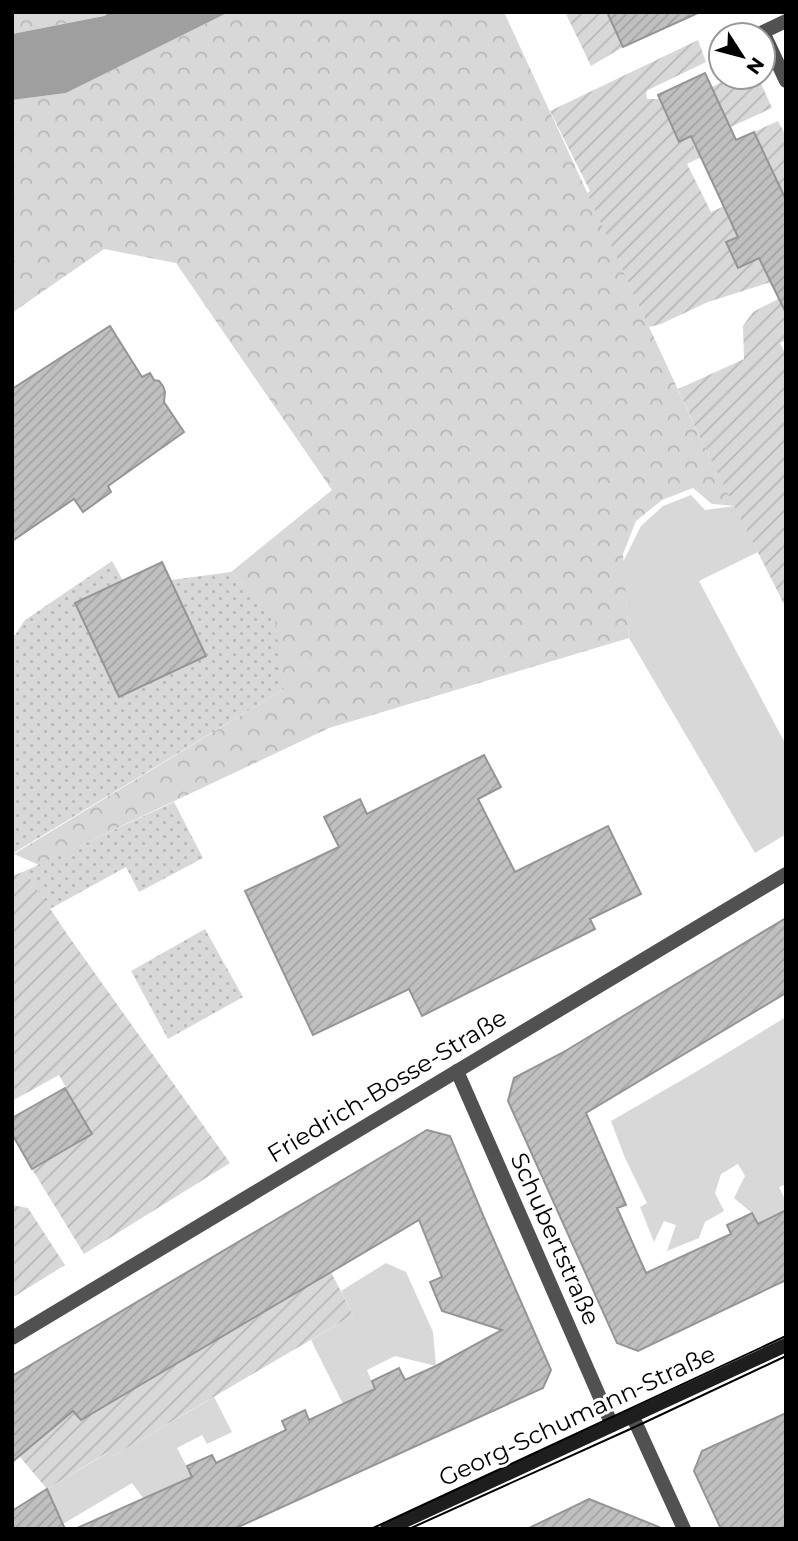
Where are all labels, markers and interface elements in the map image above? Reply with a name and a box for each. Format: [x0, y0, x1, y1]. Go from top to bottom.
north arrow [707, 21, 777, 91]
text: N [742, 53, 769, 79]
street label: Friedrich-Bosse-Straße [262, 1003, 512, 1169]
street label: Schubertstraße [504, 1148, 606, 1330]
street label: Georg-Schumann-Straße [434, 1339, 720, 1492]

